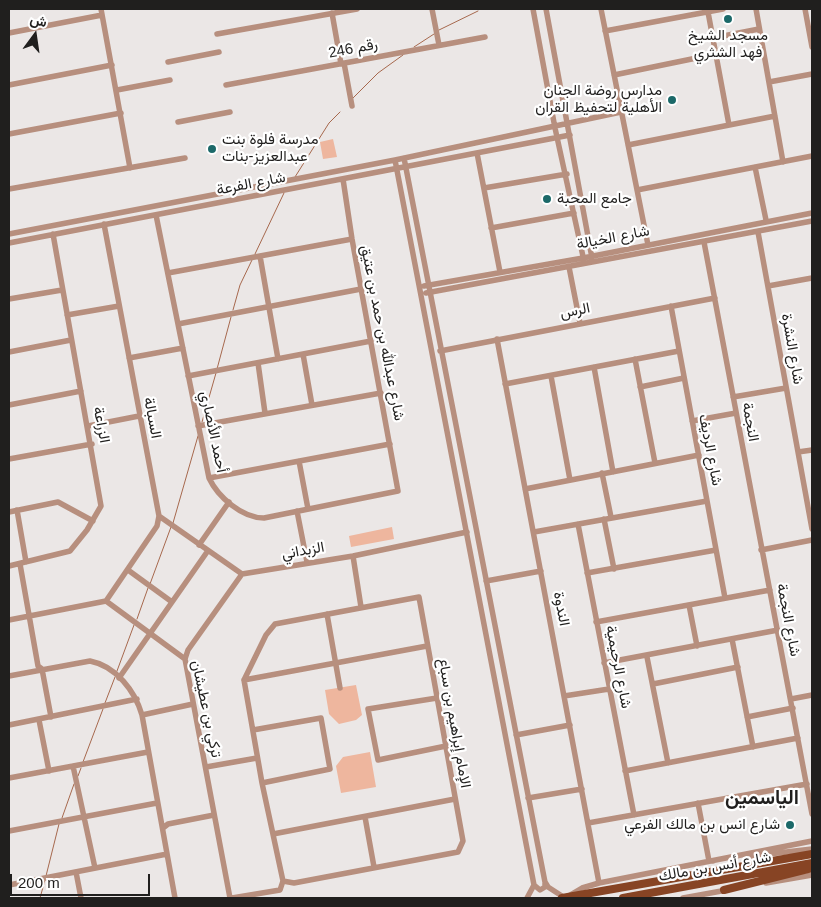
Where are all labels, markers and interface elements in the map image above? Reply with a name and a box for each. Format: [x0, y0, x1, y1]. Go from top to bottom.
north arrow [10, 10, 60, 60]
text: ش [29, 11, 49, 30]
marker: مسجد الشيخ فهد الشثري [722, 13, 734, 25]
place label: مسجد الشيخ فهد الشثري [688, 27, 768, 62]
street label: رقم 246 [327, 35, 379, 63]
place label: مدارس روضة الجنان الأهلية لتحفيظ القران [535, 82, 662, 117]
marker: مدارس روضة الجنان الأهلية لتحفيظ القران [666, 94, 678, 106]
place label: مدرسة فلوة بنت عبدالعزيز-بنات [222, 131, 319, 166]
marker: مدرسة فلوة بنت عبدالعزيز-بنات [206, 143, 218, 155]
street label: شارع الفرعة [215, 169, 287, 199]
place label: جامع المحبة [557, 190, 632, 208]
marker: جامع المحبة [541, 193, 553, 205]
street label: شارع الخيالة [575, 222, 651, 254]
street label: شارع عبدالله بن حمد بن عتيق [356, 244, 408, 422]
street label: الرس [558, 299, 592, 323]
street label: شارع النشرة [777, 312, 807, 386]
street label: أحمد الأنصاري [196, 389, 230, 475]
street label: السبالة [139, 396, 165, 440]
street label: النجمة [738, 401, 762, 443]
street label: الزراعة [89, 405, 113, 445]
street label: شارع الرديف [694, 413, 726, 487]
street label: الزبداني [280, 538, 326, 564]
street label: شارع النجمة [772, 582, 804, 658]
street label: الندوة [549, 590, 573, 628]
street label: شارع الرحيمية [601, 624, 635, 710]
street label: الإمام إبراهيم بن سباع [434, 657, 474, 789]
street label: تركي بن عطيشان [187, 659, 225, 759]
district label: الياسمين [725, 786, 799, 810]
place label: شارع انس بن مالك الفرعي [624, 816, 780, 834]
marker: شارع انس بن مالك الفرعي [784, 819, 796, 831]
street label: شارع أنس بن مالك [657, 848, 773, 886]
scale bar [12, 864, 152, 896]
text: 200 m [18, 874, 60, 891]

